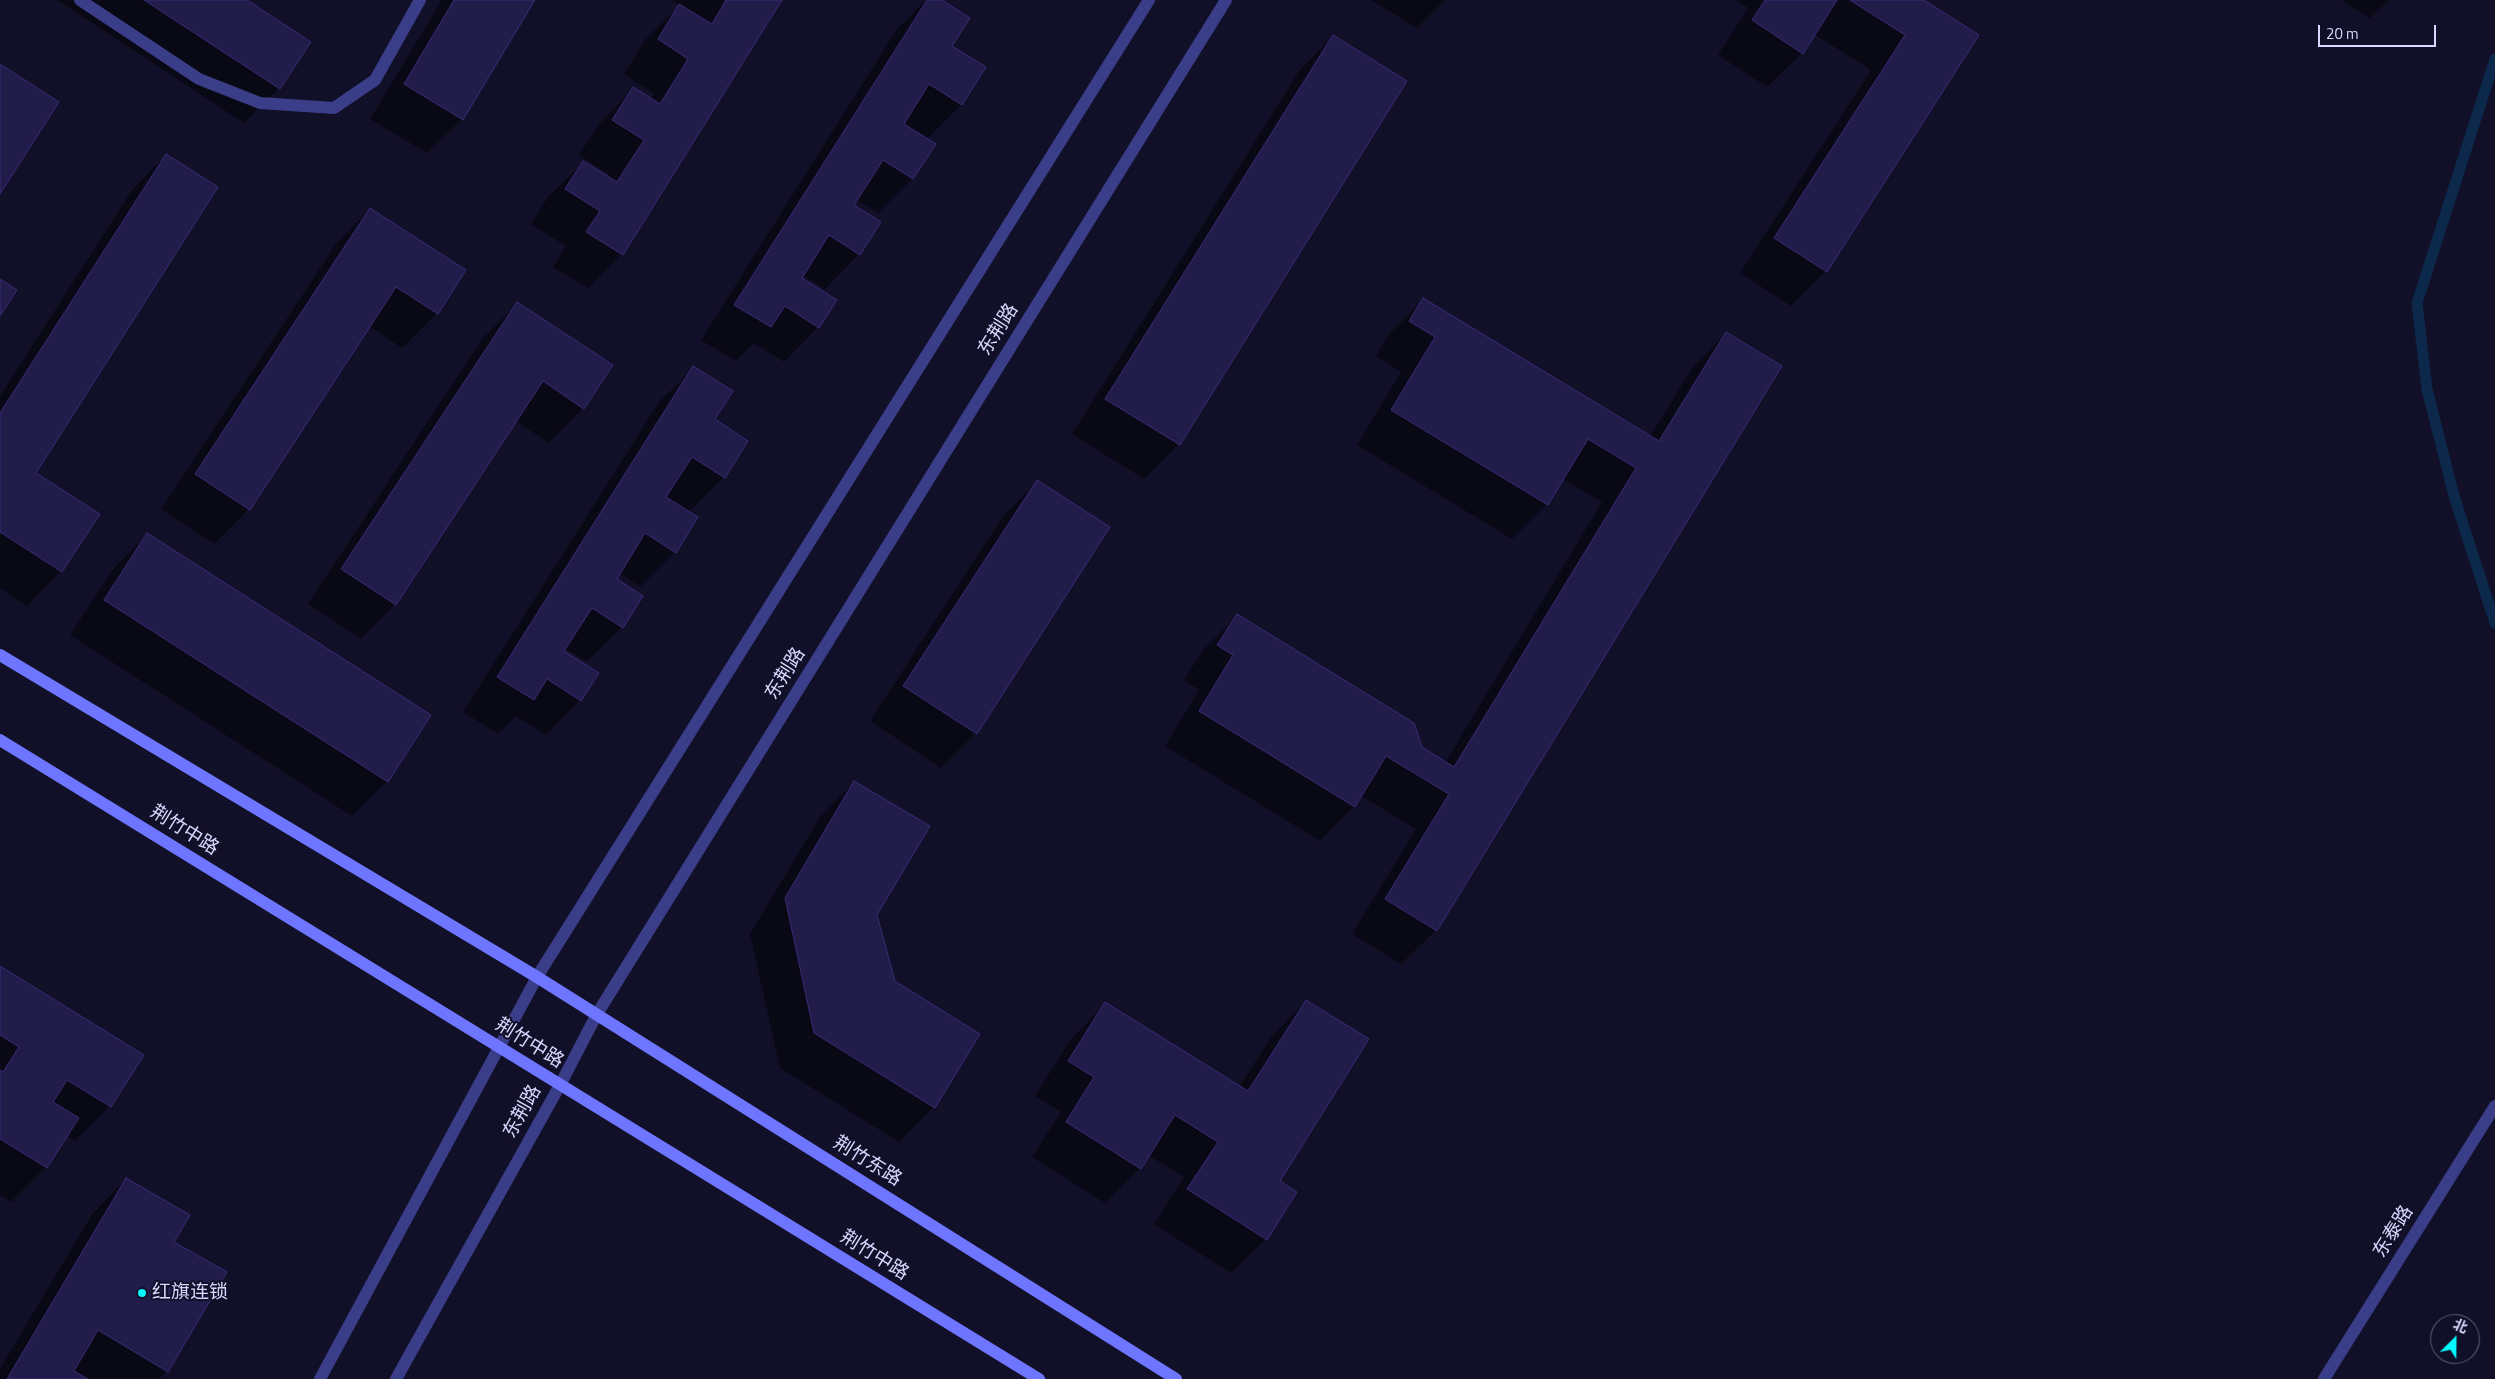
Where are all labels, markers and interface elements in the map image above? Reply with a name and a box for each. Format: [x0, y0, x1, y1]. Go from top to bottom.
scale bar [2320, 15, 2438, 47]
text: 20 m [2326, 22, 2359, 45]
street label: 东荆路 [974, 300, 1024, 360]
street label: 东荆路 [761, 644, 811, 704]
street label: 荆竹中路 [146, 801, 222, 861]
street label: 荆竹中路 [491, 1014, 567, 1074]
street label: 东荆路 [499, 1082, 547, 1142]
street label: 荆竹东路 [829, 1132, 905, 1192]
street label: 东泰路 [2369, 1202, 2419, 1262]
street label: 荆竹中路 [836, 1226, 912, 1286]
place label: 红旗连锁 [152, 1282, 228, 1304]
marker: 红旗连锁 [136, 1287, 148, 1299]
text: 北 [2450, 1313, 2471, 1338]
north arrow [2430, 1314, 2480, 1364]

